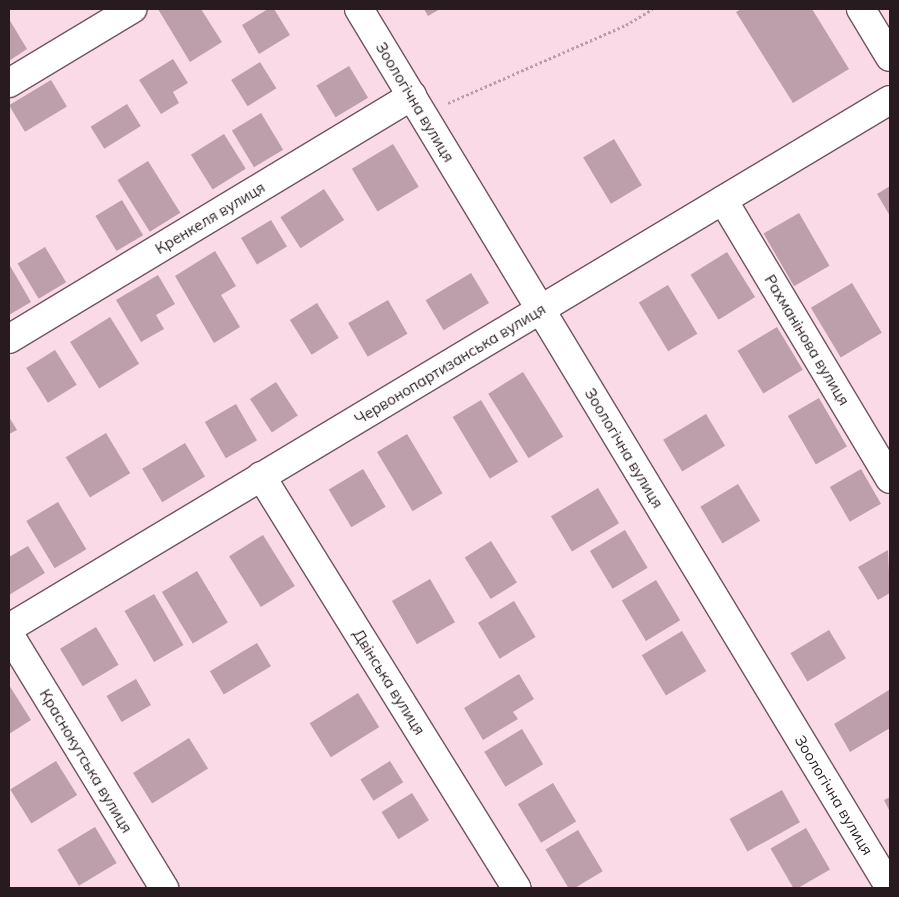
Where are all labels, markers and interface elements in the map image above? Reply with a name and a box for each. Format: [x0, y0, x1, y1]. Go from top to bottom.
street label: Зоологічна вулиця [372, 39, 458, 165]
street label: Кренкеля вулиця [152, 178, 268, 258]
street label: Рахманінова вулиця [761, 271, 853, 409]
street label: Червонопартизанська вулиця [351, 300, 549, 428]
street label: Зоологічна вулиця [581, 385, 667, 511]
street label: Двінська вулиця [349, 626, 429, 738]
street label: Краснокутська вулиця [36, 686, 136, 836]
street label: Зоологічна вулиця [791, 732, 877, 858]

